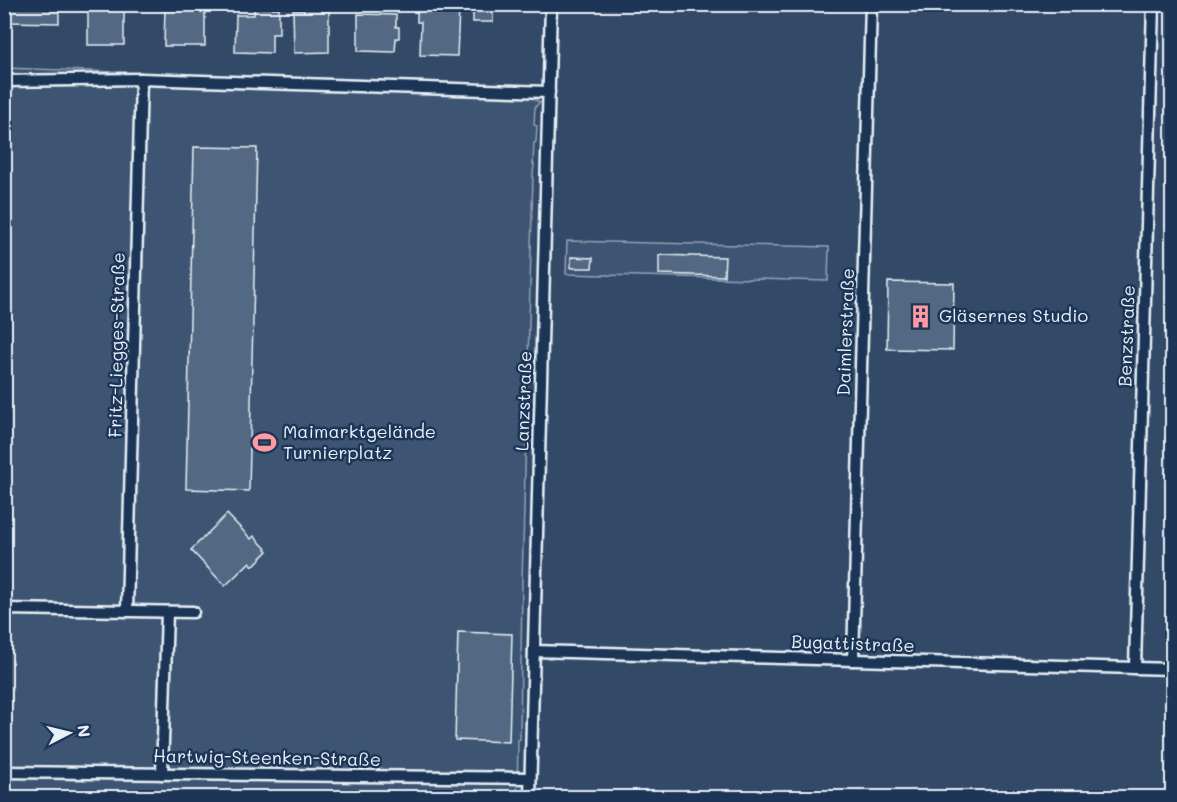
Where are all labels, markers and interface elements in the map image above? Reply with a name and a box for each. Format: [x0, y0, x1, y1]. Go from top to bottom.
street label: Fritz-Liegges-Straße [102, 252, 130, 438]
street label: Daimlerstraße [831, 268, 859, 396]
street label: Benzstraße [1112, 285, 1140, 387]
building icon: Gläsernes Studio [908, 303, 934, 329]
place label: Gläsernes Studio [939, 303, 1088, 327]
street label: Lanzstraße [509, 351, 537, 451]
place label: Maimarktgelände Turnierplatz [283, 419, 436, 464]
sports icon: Maimarktgelände Turnierplatz [252, 429, 278, 455]
street label: Bugattistraße [791, 629, 915, 657]
north arrow [39, 703, 99, 763]
text: N [73, 724, 96, 738]
street label: Hartwig-Steenken-Straße [153, 743, 381, 771]

